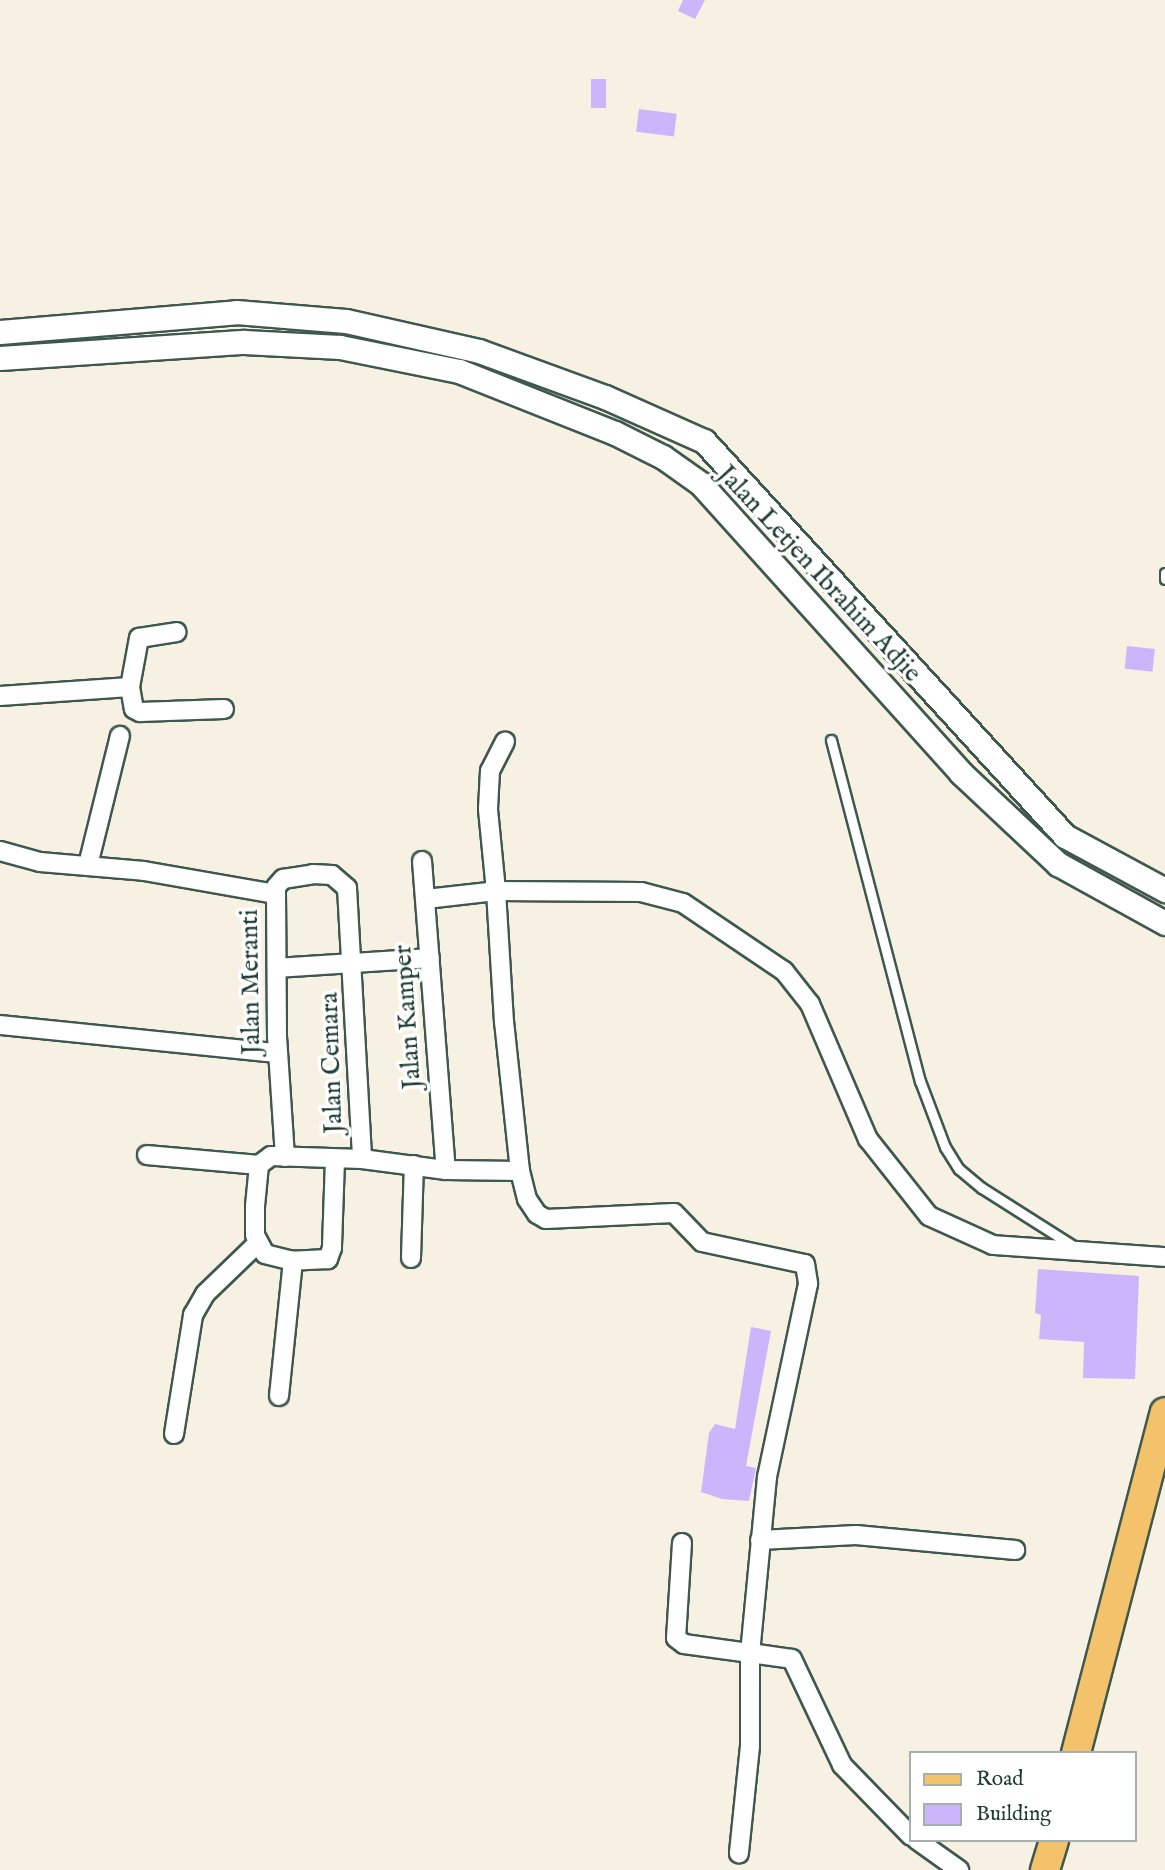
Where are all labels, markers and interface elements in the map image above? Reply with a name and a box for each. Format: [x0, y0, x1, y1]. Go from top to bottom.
street label: Jalan Letjen Ibrahim Adjie [710, 459, 928, 689]
street label: Jalan Meranti [234, 909, 268, 1055]
street label: Jalan Kamper [387, 944, 429, 1090]
street label: Jalan Cemara [314, 992, 350, 1134]
legend [909, 1751, 1137, 1842]
text: Road [976, 1766, 1023, 1793]
text: Building [976, 1801, 1051, 1828]

